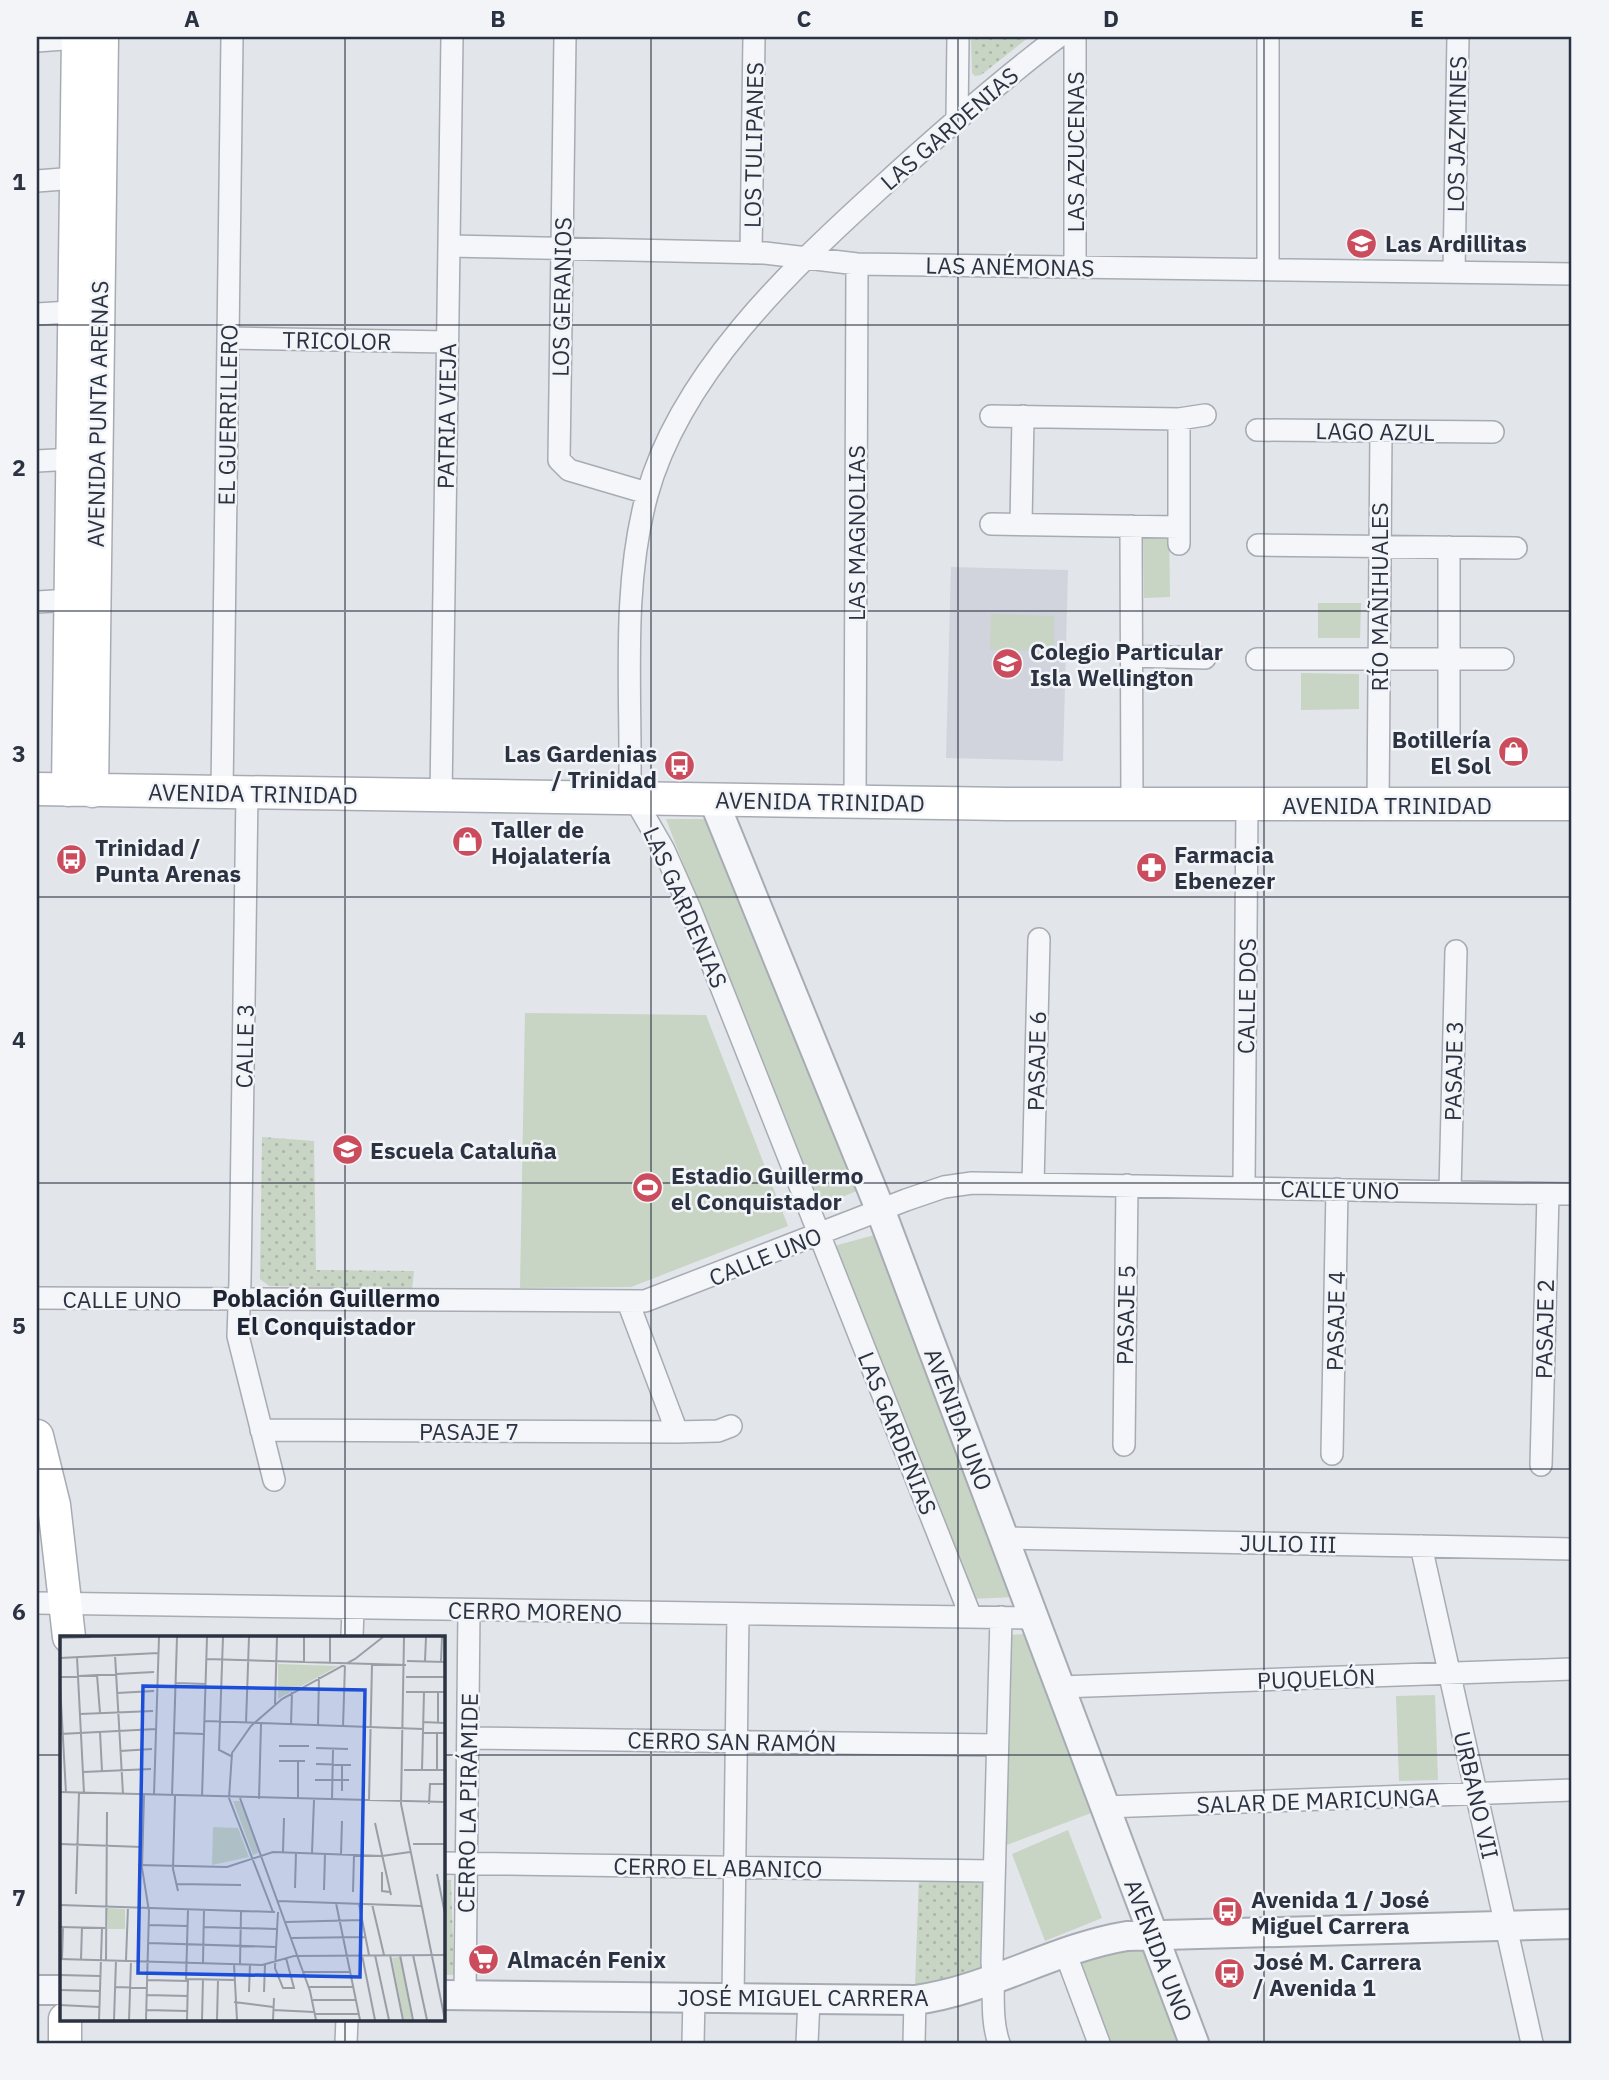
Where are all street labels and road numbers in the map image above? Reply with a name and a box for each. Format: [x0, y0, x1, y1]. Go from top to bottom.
street label: LOS JAZMINES [1440, 56, 1472, 212]
street label: LAS GARDENIAS [874, 60, 1024, 196]
street label: LOS TULIPANES [737, 62, 769, 228]
street label: LAS AZUCENAS [1060, 71, 1090, 233]
street label: LOS GERANIOS [545, 217, 577, 377]
street label: LAS ANÉMONAS [925, 250, 1095, 282]
street label: AVENIDA PUNTA ARENAS [80, 280, 114, 548]
street label: EL GUERRILLERO [210, 324, 244, 506]
street label: TRICOLOR [282, 324, 392, 356]
street label: PATRIA VIEJA [430, 342, 462, 489]
street label: LAGO AZUL [1315, 415, 1435, 447]
street label: LAS MAGNOLIAS [841, 445, 871, 621]
street label: RÍO MAÑIHUALES [1364, 502, 1394, 692]
street label: AVENIDA TRINIDAD [148, 776, 358, 810]
street label: AVENIDA TRINIDAD [715, 784, 925, 818]
street label: AVENIDA TRINIDAD [1282, 790, 1492, 820]
street label: LAS GARDENIAS [637, 822, 735, 992]
street label: CALLE DOS [1230, 938, 1262, 1054]
street label: CALLE 3 [228, 1003, 260, 1089]
street label: PASAJE 6 [1020, 1011, 1052, 1111]
street label: PASAJE 3 [1437, 1021, 1469, 1121]
street label: CALLE UNO [1280, 1173, 1400, 1205]
street label: CALLE UNO [704, 1220, 826, 1292]
street label: PASAJE 5 [1109, 1265, 1141, 1365]
street label: PASAJE 4 [1319, 1271, 1351, 1371]
street label: PASAJE 2 [1528, 1279, 1560, 1379]
street label: CALLE UNO [62, 1284, 182, 1314]
street label: AVENIDA UNO [918, 1344, 1000, 1494]
street label: LAS GARDENIAS [852, 1347, 944, 1519]
street label: PASAJE 7 [419, 1416, 519, 1446]
street label: JULIO III [1239, 1527, 1337, 1559]
street label: CERRO MORENO [448, 1594, 622, 1628]
street label: PUQUELÓN [1256, 1661, 1376, 1695]
street label: CERRO LA PIRÁMIDE [450, 1693, 484, 1913]
street label: CERRO SAN RAMÓN [627, 1724, 837, 1758]
street label: URBANO VII [1448, 1728, 1506, 1862]
street label: SALAR DE MARICUNGA [1196, 1781, 1440, 1819]
street label: CERRO EL ABANICO [613, 1850, 823, 1884]
street label: AVENIDA UNO [1118, 1875, 1200, 2025]
street label: JOSÉ MIGUEL CARRERA [677, 1982, 929, 2012]

